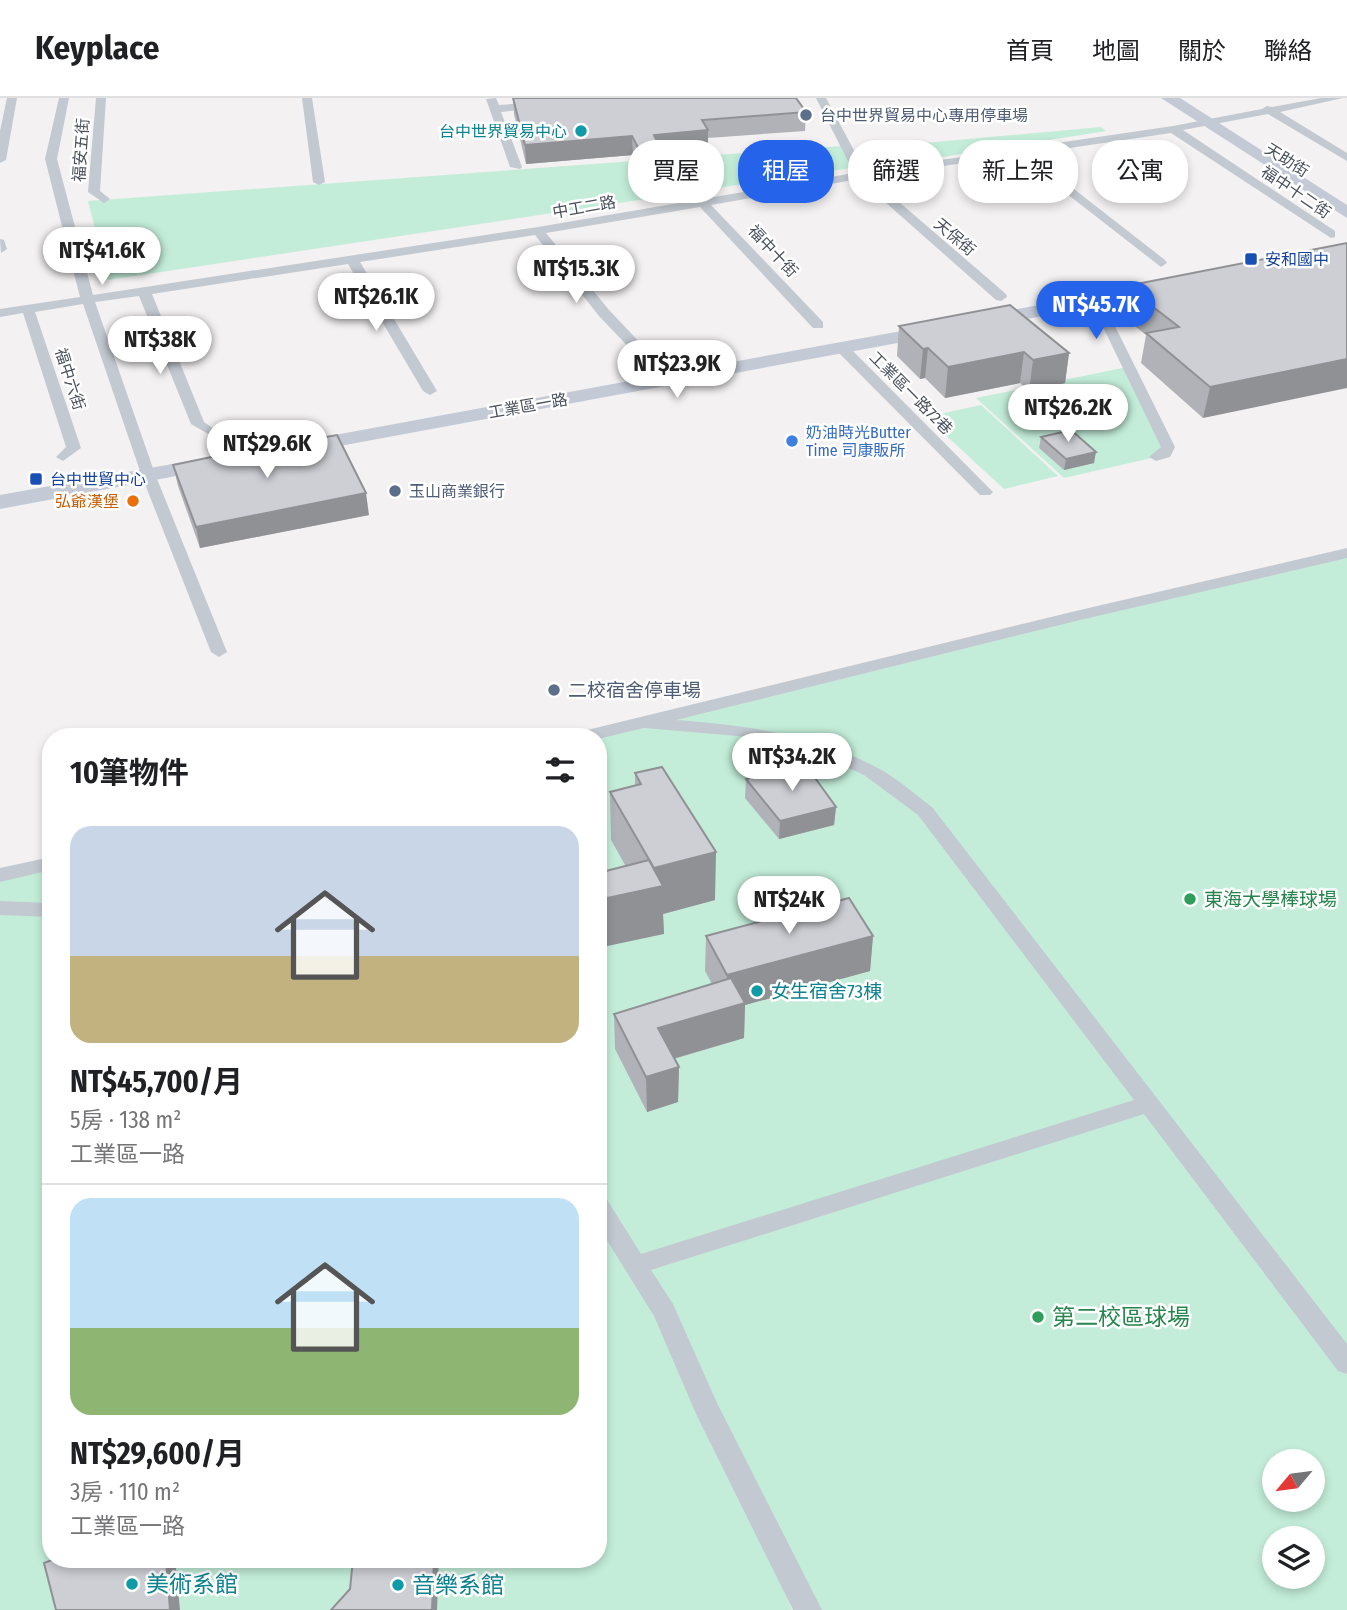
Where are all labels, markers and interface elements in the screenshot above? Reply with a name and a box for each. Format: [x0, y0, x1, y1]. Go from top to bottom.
text: Keyplace [35, 28, 159, 68]
text: 首頁 [1006, 37, 1054, 65]
text: 地圖 [1092, 37, 1140, 65]
text: 關於 [1178, 37, 1226, 65]
text: 聯絡 [1264, 37, 1312, 65]
place label: 台中世界貿易中心專用停車場 [820, 106, 1028, 125]
marker: 台中世界貿易中心專用停車場 [798, 107, 814, 123]
street label: 福安五街 [69, 117, 93, 183]
place label: 台中世界貿易中心 [439, 122, 567, 141]
marker: 台中世界貿易中心 [573, 123, 589, 139]
street label: 天助街 [1262, 139, 1312, 181]
chip: 買屋 [628, 140, 724, 203]
chip: 租屋 [738, 140, 834, 203]
chip: 篩選 [848, 140, 944, 203]
chip: 新上架 [958, 140, 1078, 203]
chip: 公寓 [1092, 140, 1188, 203]
street label: 福中十二街 [1258, 162, 1334, 222]
street label: 中工二路 [551, 192, 617, 222]
street label: 天保街 [931, 214, 979, 260]
street label: 福中十街 [744, 221, 802, 281]
pin: NT$41.6K [30, 228, 174, 287]
text: NT$41.6K [59, 236, 145, 264]
pin: NT$15.3K [504, 246, 648, 305]
place label: 安和國中 [1265, 250, 1329, 269]
marker: 安和國中 [1243, 251, 1259, 267]
text: NT$15.3K [533, 254, 619, 282]
pin: NT$26.1K [304, 274, 448, 333]
text: NT$26.1K [334, 282, 418, 310]
pin: NT$45.7K [1024, 282, 1168, 341]
text: NT$45.7K [1052, 290, 1140, 318]
pin: NT$38K [103, 316, 217, 376]
text: NT$38K [124, 325, 196, 353]
pin: NT$23.9K [605, 341, 749, 400]
street label: 福中六街 [51, 346, 89, 412]
street label: 工業區一路72巷 [866, 348, 956, 438]
text: NT$23.9K [633, 349, 721, 377]
pin: NT$26.2K [996, 384, 1140, 444]
street label: 工業區一路 [487, 390, 569, 422]
text: NT$26.2K [1024, 393, 1112, 421]
pin: NT$29.6K [195, 420, 339, 480]
place label: 奶油時光Butter Time 司康販所 [806, 423, 911, 460]
text: NT$29.6K [223, 429, 311, 457]
marker: 奶油時光Butter Time 司康販所 [784, 433, 800, 449]
place label: 台中世貿中心 [50, 470, 146, 489]
marker: 台中世貿中心 [28, 471, 44, 487]
place label: 玉山商業銀行 [409, 482, 505, 501]
marker: 玉山商業銀行 [387, 483, 403, 499]
place label: 弘爺漢堡 [55, 492, 119, 511]
marker: 弘爺漢堡 [125, 493, 141, 509]
place label: 二校宿舍停車場 [568, 679, 701, 702]
marker: 二校宿舍停車場 [546, 682, 562, 698]
pin: NT$34.2K [720, 734, 864, 793]
text: NT$34.2K [748, 742, 836, 770]
icon: filters [541, 751, 579, 789]
text: 10筆物件 [70, 755, 189, 791]
icon: home [262, 872, 388, 998]
pin: NT$24K [732, 876, 846, 936]
text: NT$24K [753, 885, 825, 913]
place label: 東海大學棒球場 [1204, 888, 1337, 911]
marker: 東海大學棒球場 [1182, 891, 1198, 907]
place label: 女生宿舍73棟 [771, 980, 882, 1003]
marker: 女生宿舍73棟 [749, 983, 765, 999]
text: NT$45,700/月 [70, 1064, 243, 1100]
text: 5房 · 138 m² [70, 1106, 181, 1134]
text: 工業區一路 [70, 1140, 185, 1168]
icon: home [262, 1244, 388, 1370]
place label: 第二校區球場 [1052, 1303, 1190, 1331]
marker: 第二校區球場 [1030, 1309, 1046, 1325]
text: NT$29,600/月 [70, 1436, 245, 1472]
north arrow [1262, 1449, 1325, 1512]
map controls [1262, 1449, 1325, 1589]
text: 3房 · 110 m² [70, 1478, 180, 1506]
text: 工業區一路 [70, 1512, 185, 1540]
button: layers [1262, 1526, 1325, 1589]
place label: 美術系館 [146, 1570, 238, 1598]
place label: 音樂系館 [412, 1571, 504, 1599]
marker: 美術系館 [124, 1576, 140, 1592]
marker: 音樂系館 [390, 1577, 406, 1593]

